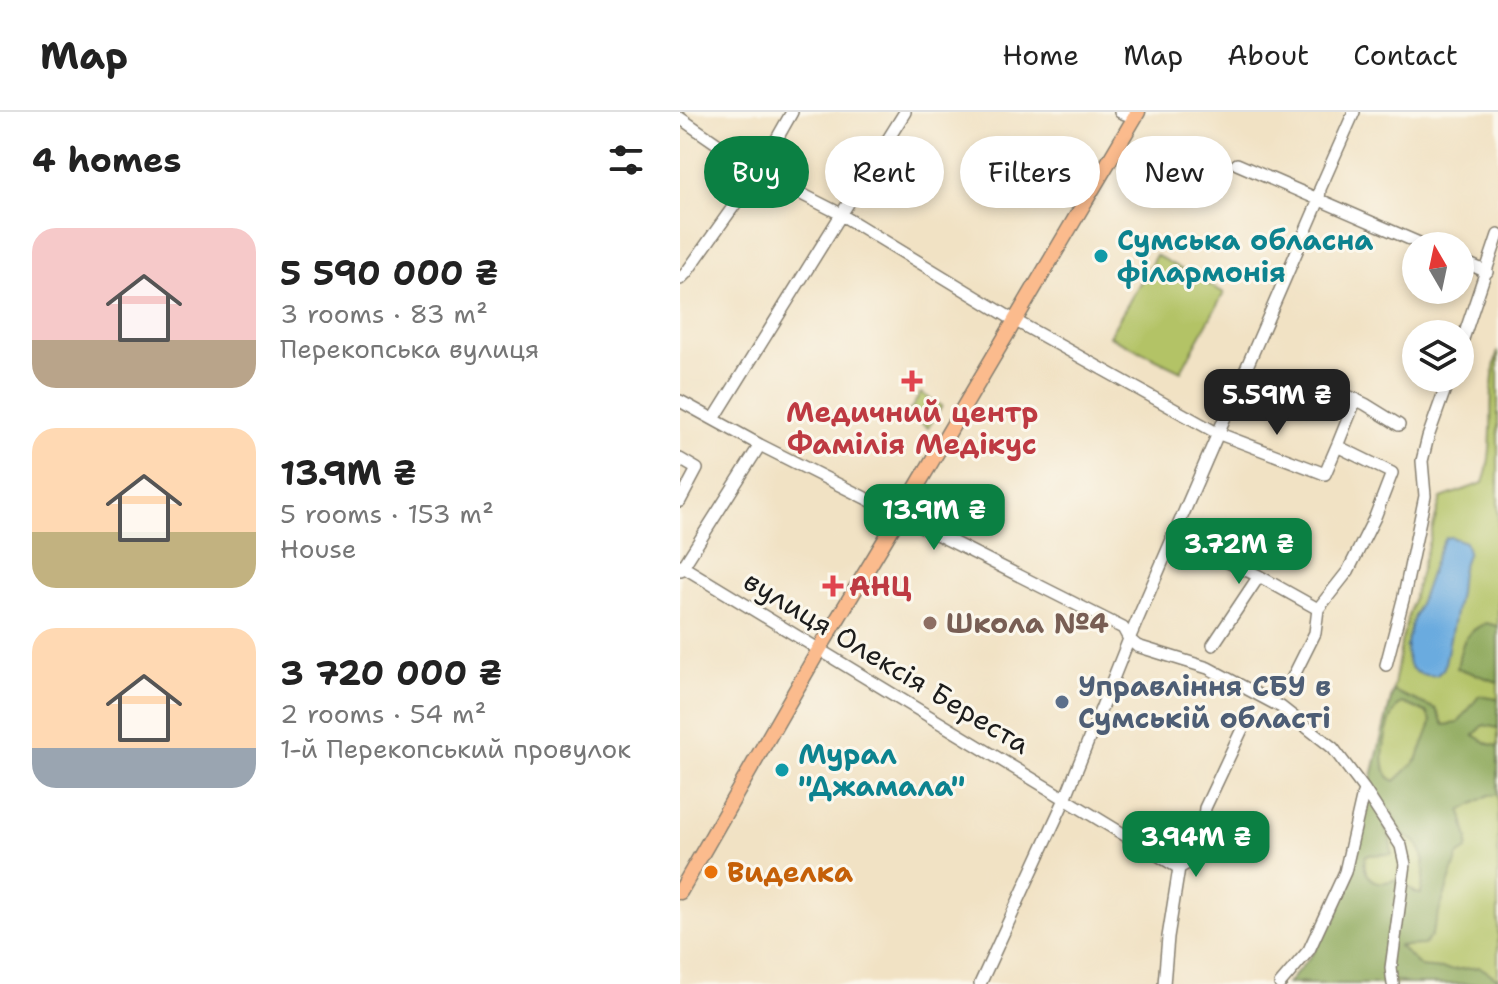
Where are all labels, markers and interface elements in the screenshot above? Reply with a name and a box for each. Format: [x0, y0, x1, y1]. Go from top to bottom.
text: Map [40, 30, 128, 81]
text: Home [1002, 36, 1079, 74]
text: Map [1123, 36, 1183, 74]
text: About [1227, 36, 1309, 74]
text: Contact [1353, 36, 1458, 74]
chip: Buy [704, 136, 809, 208]
chip: Rent [825, 136, 944, 208]
chip: Filters [960, 136, 1100, 208]
chip: New [1116, 136, 1233, 208]
text: 4 homes [32, 137, 181, 183]
icon: filters [604, 138, 648, 182]
place label: Сумська обласна філармонія [1117, 221, 1373, 291]
north arrow [1402, 232, 1474, 304]
map controls [1402, 232, 1474, 392]
marker: Сумська обласна філармонія [1092, 247, 1110, 265]
text: 5 590 000 ₴ [280, 250, 499, 296]
icon: home [96, 260, 192, 356]
text: 3 rooms · 83 m² [280, 296, 488, 331]
button: layers [1402, 320, 1474, 392]
text: Перекопська вулиця [280, 331, 539, 366]
pin: 5.59M ₴ [1203, 369, 1351, 437]
marker: Медичний центр Фамілія Медікус [901, 370, 923, 392]
text: 5.59M ₴ [1222, 377, 1332, 412]
place label: Медичний центр Фамілія Медікус [786, 393, 1038, 463]
text: 13.9M ₴ [280, 450, 417, 496]
icon: home [96, 460, 192, 556]
pin: 13.9M ₴ [860, 484, 1008, 552]
text: 13.9M ₴ [882, 492, 986, 527]
text: 5 rooms · 153 m² [280, 496, 494, 531]
pin: 3.72M ₴ [1165, 518, 1313, 586]
text: 3.72M ₴ [1184, 526, 1294, 561]
text: House [280, 531, 356, 566]
street label: вулиця Олексія Береста [737, 561, 1037, 763]
place label: АНЦ [849, 567, 912, 605]
marker: АНЦ [824, 577, 842, 595]
place label: Школа №4 [946, 604, 1109, 642]
marker: Школа №4 [921, 614, 939, 632]
text: 3 720 000 ₴ [280, 650, 502, 696]
icon: home [96, 660, 192, 756]
place label: Управління СБУ в Сумській області [1078, 667, 1331, 737]
marker: Управління СБУ в Сумській області [1053, 693, 1071, 711]
text: 2 rooms · 54 m² [280, 696, 486, 731]
text: 1-й Перекопський провулок [280, 731, 631, 766]
place label: Мурал "Джамала" [798, 735, 965, 805]
marker: Мурал "Джамала" [773, 761, 791, 779]
pin: 3.94M ₴ [1122, 811, 1270, 879]
text: 3.94M ₴ [1140, 819, 1252, 854]
place label: Виделка [727, 853, 853, 891]
marker: Виделка [702, 863, 720, 881]

